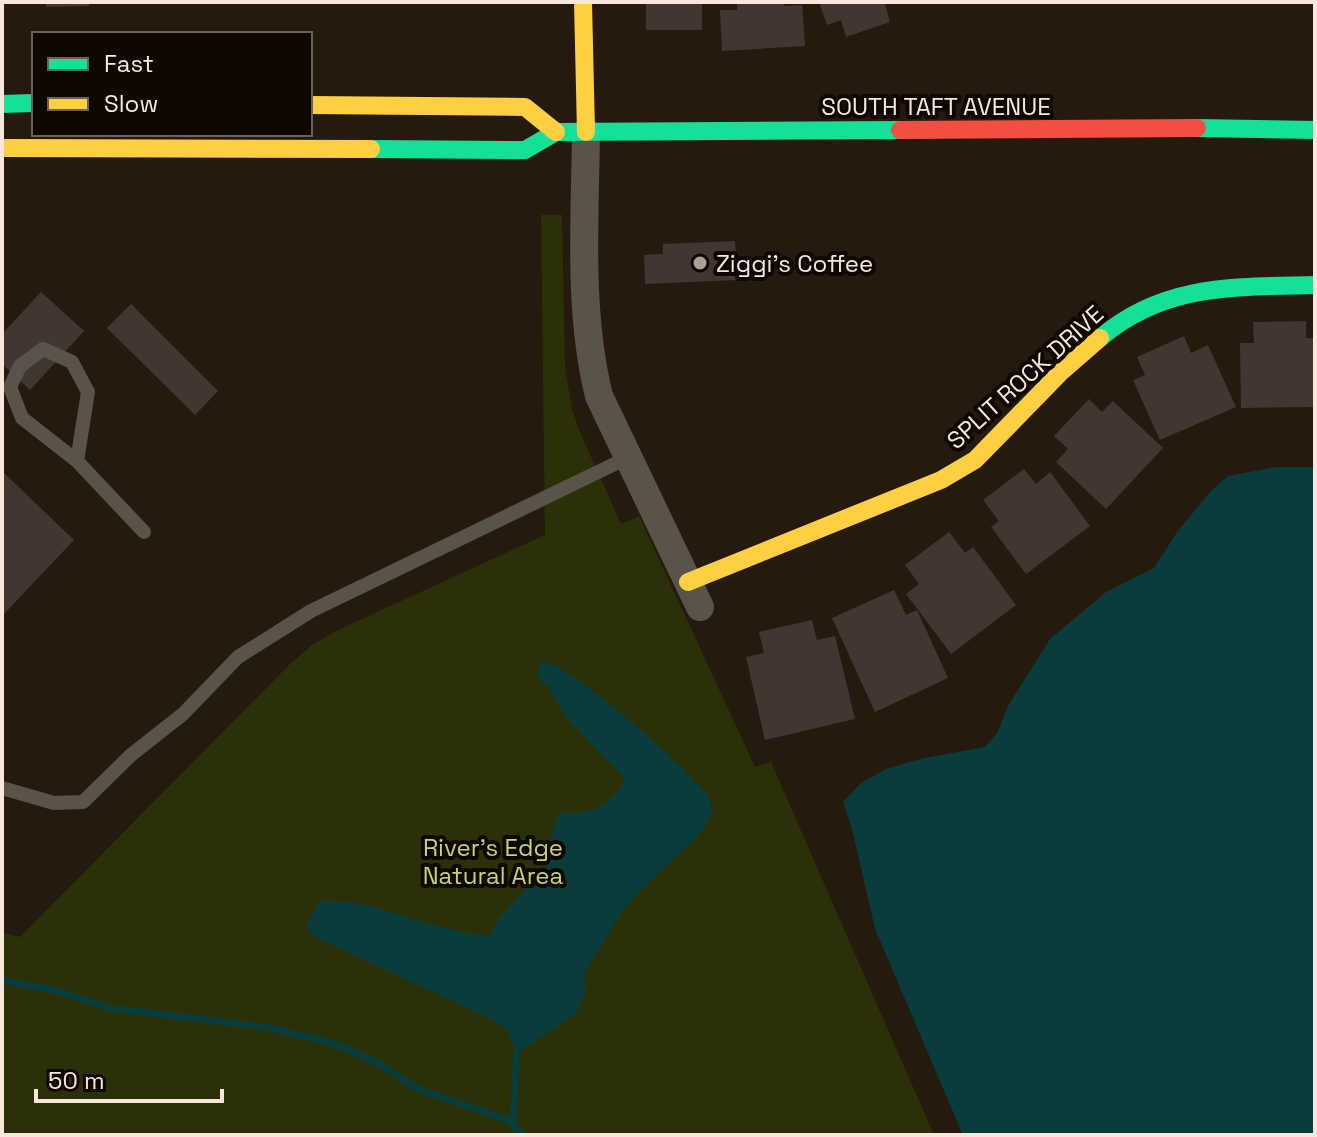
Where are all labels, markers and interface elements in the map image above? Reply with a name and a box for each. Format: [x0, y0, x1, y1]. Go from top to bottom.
legend [32, 32, 312, 136]
text: Fast [104, 48, 154, 79]
text: Slow [104, 88, 158, 119]
street label: SOUTH TAFT AVENUE [821, 91, 1051, 122]
place label: Ziggi's Coffee [716, 248, 873, 279]
marker: Ziggi's Coffee [691, 254, 709, 272]
street label: SPLIT ROCK DRIVE [940, 298, 1110, 456]
park label: River's Edge Natural Area [423, 832, 564, 891]
scale bar [36, 1053, 222, 1103]
text: 50 m [48, 1065, 105, 1096]

